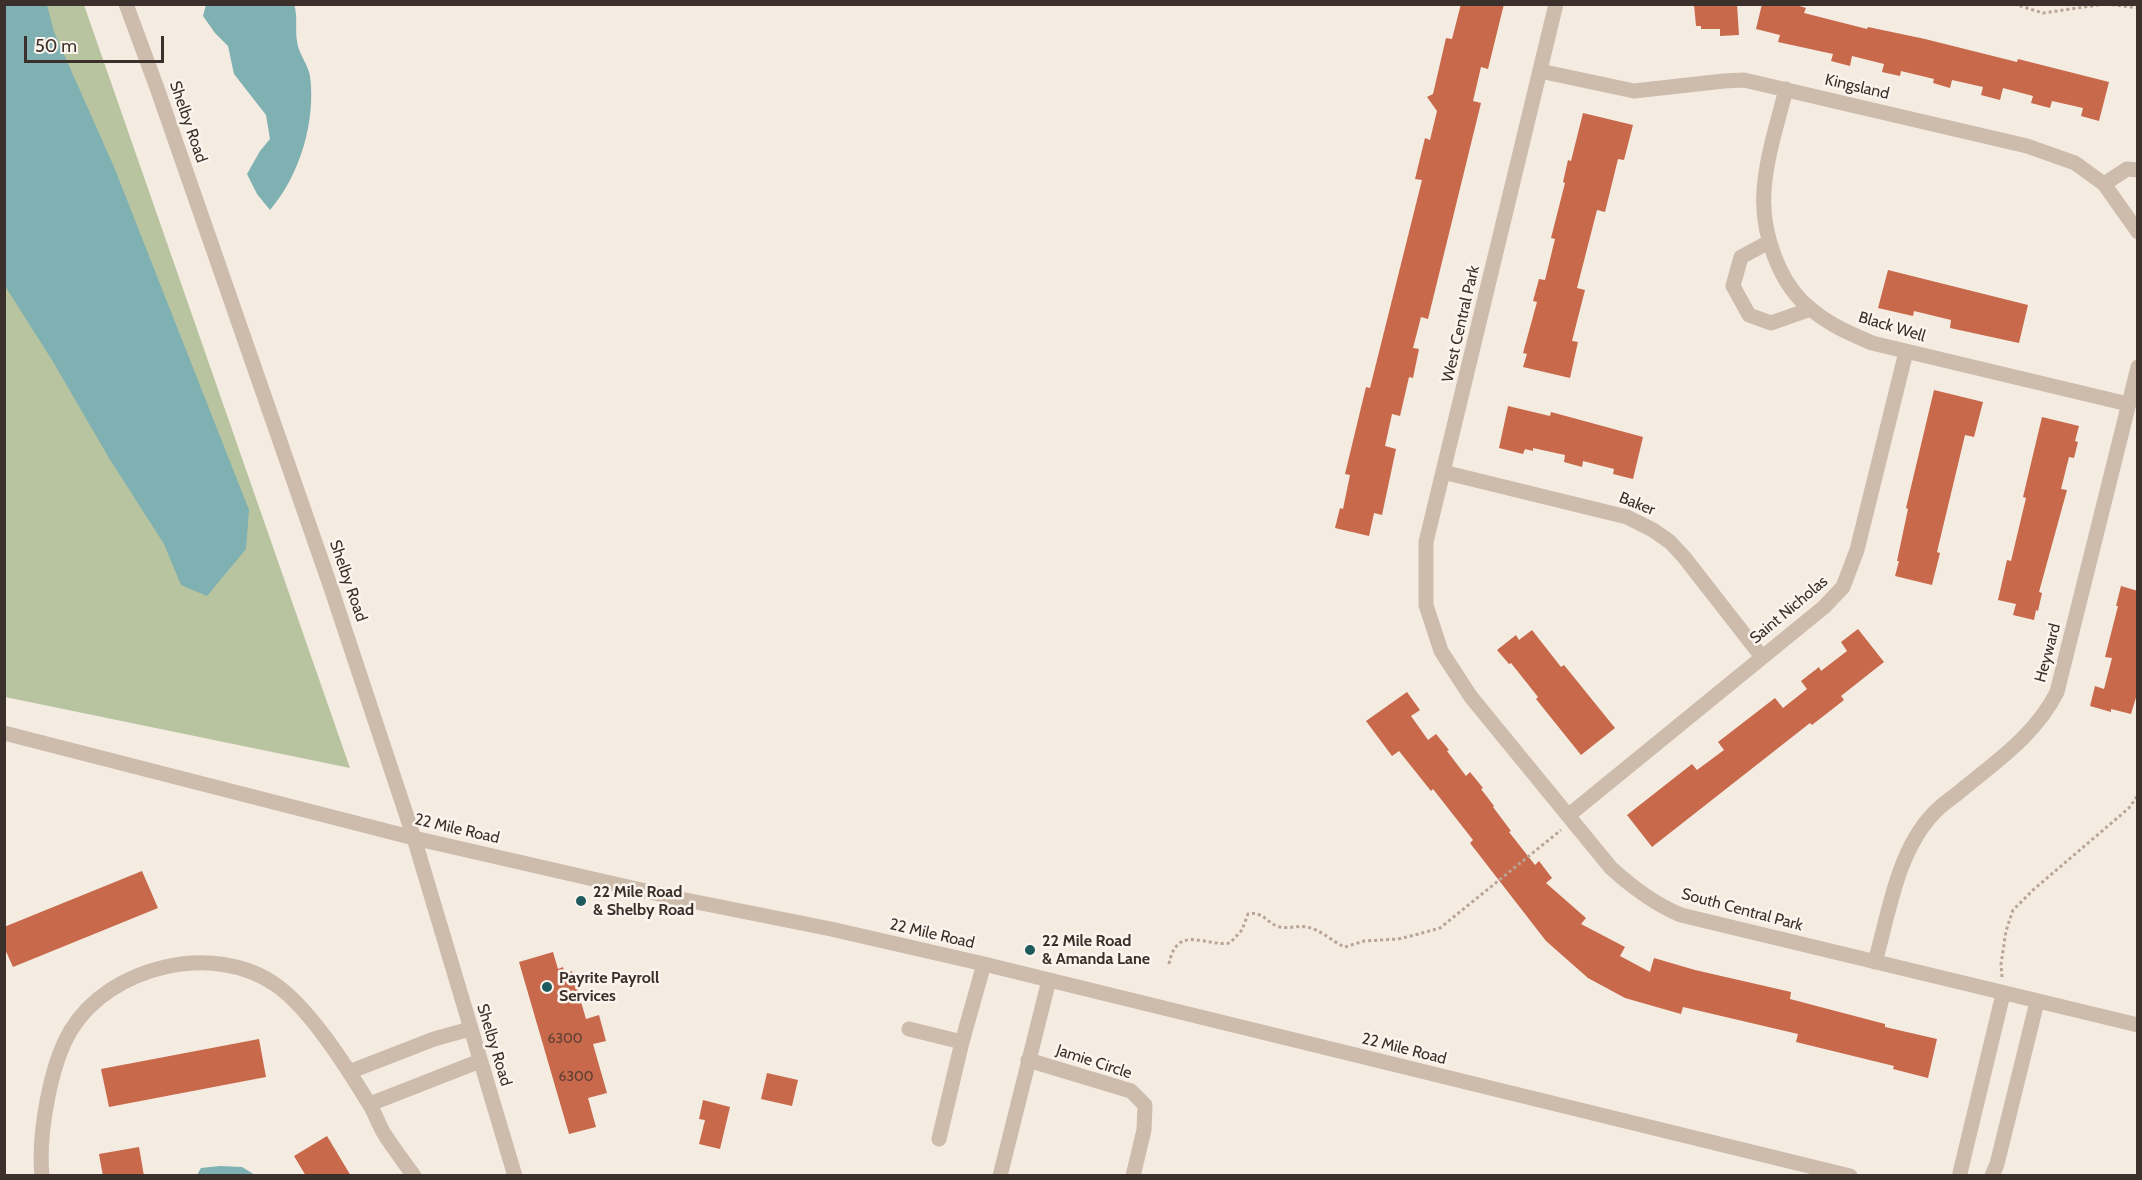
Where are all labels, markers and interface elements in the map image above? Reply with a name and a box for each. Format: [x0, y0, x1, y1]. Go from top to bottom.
scale bar [27, 24, 166, 62]
text: 50 m [35, 35, 77, 57]
street label: Kingsland [1823, 70, 1891, 104]
street label: Shelby Road [165, 79, 211, 165]
street label: West Central Park [1438, 264, 1484, 384]
street label: Black Well [1856, 308, 1928, 346]
street label: Baker [1616, 488, 1658, 520]
street label: Shelby Road [325, 538, 371, 624]
street label: Saint Nicholas [1746, 572, 1832, 648]
street label: Heyward [2031, 621, 2065, 685]
street label: 22 Mile Road [413, 810, 501, 848]
place label: 22 Mile Road & Shelby Road [593, 882, 694, 920]
street label: South Central Park [1679, 885, 1805, 935]
marker: 22 Mile Road & Shelby Road [574, 894, 588, 908]
street label: 22 Mile Road [888, 915, 976, 953]
place label: 22 Mile Road & Amanda Lane [1042, 931, 1150, 969]
marker: 22 Mile Road & Amanda Lane [1023, 943, 1037, 957]
place label: Payrite Payroll Services [559, 968, 659, 1006]
marker: Payrite Payroll Services [540, 980, 554, 994]
street label: Shelby Road [472, 1002, 516, 1088]
street label: 22 Mile Road [1360, 1029, 1448, 1069]
house number: 6300 [547, 1031, 583, 1047]
street label: Jamie Circle [1054, 1041, 1134, 1083]
house number: 6300 [558, 1069, 594, 1085]

